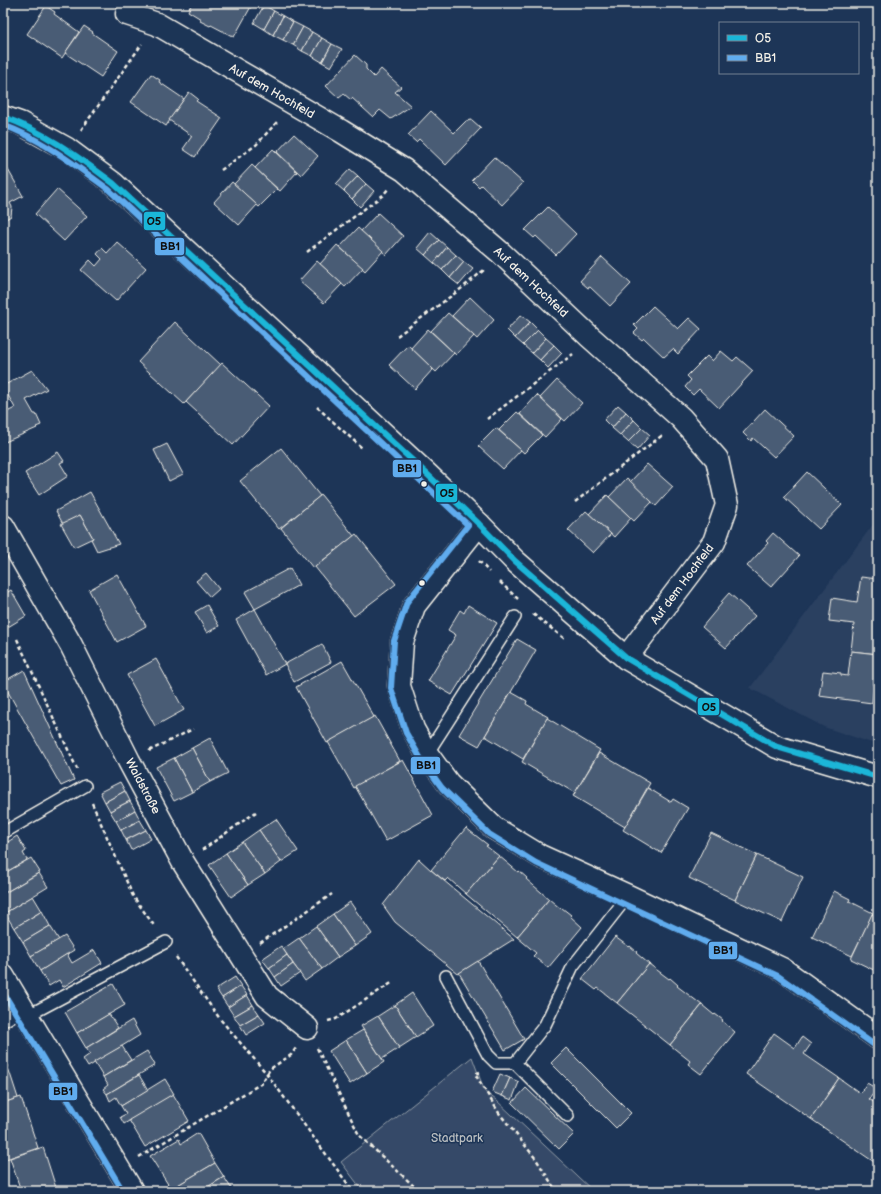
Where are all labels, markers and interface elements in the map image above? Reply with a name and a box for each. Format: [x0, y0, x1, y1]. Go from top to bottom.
legend [719, 22, 859, 74]
text: O5 [755, 31, 771, 46]
text: BB1 [755, 51, 776, 66]
street label: Auf dem Hochfeld [226, 61, 317, 122]
line badge: O5 [143, 211, 166, 231]
text: O5 [147, 215, 162, 228]
line badge: BB1 [154, 237, 185, 256]
text: BB1 [160, 240, 180, 253]
street label: Auf dem Hochfeld [490, 244, 571, 321]
line badge: BB1 [392, 459, 422, 478]
text: BB1 [397, 462, 417, 475]
unlabelled marker [419, 479, 429, 489]
line badge: O5 [435, 483, 458, 503]
text: O5 [440, 487, 455, 500]
street label: Auf dem Hochfeld [647, 541, 718, 627]
unlabelled marker [417, 578, 427, 588]
line badge: O5 [697, 697, 720, 716]
text: O5 [702, 701, 717, 714]
street label: Waldstraße [122, 756, 163, 817]
line badge: BB1 [410, 756, 441, 775]
text: BB1 [416, 759, 436, 772]
line badge: BB1 [708, 941, 738, 960]
text: BB1 [713, 944, 733, 957]
line badge: BB1 [48, 1082, 78, 1101]
text: BB1 [53, 1085, 73, 1098]
park label: Stadtpark [431, 1131, 483, 1146]

